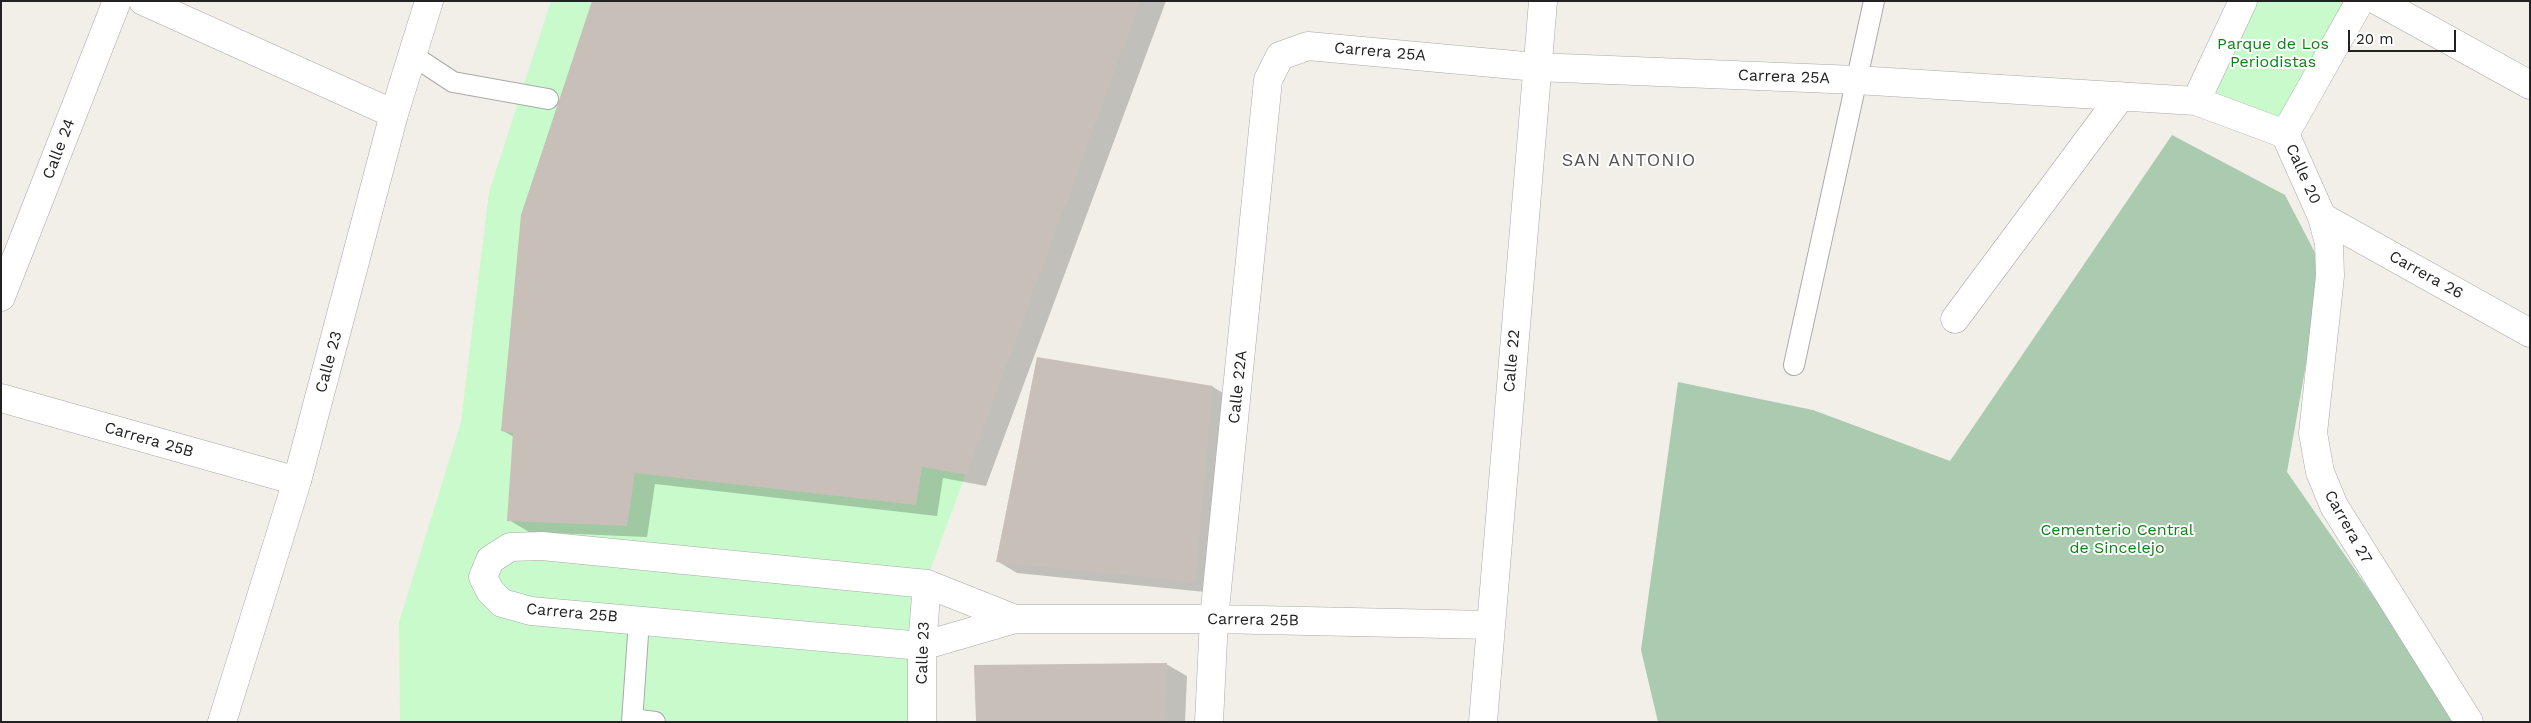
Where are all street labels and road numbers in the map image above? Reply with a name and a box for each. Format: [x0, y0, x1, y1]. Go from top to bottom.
street label: Carrera 25A [1333, 38, 1427, 66]
street label: Carrera 25A [1738, 66, 1830, 88]
street label: Calle 24 [39, 116, 79, 182]
street label: Calle 20 [2281, 141, 2325, 207]
street label: Carrera 26 [2386, 247, 2466, 303]
street label: Calle 23 [312, 329, 346, 395]
street label: Calle 22 [1500, 329, 1524, 393]
street label: Calle 22A [1225, 349, 1251, 425]
street label: Carrera 25B [102, 418, 196, 462]
street label: Carrera 27 [2320, 487, 2376, 567]
street label: Carrera 25B [525, 599, 619, 627]
street label: Carrera 25B [1207, 610, 1299, 630]
street label: Calle 23 [912, 621, 934, 685]

